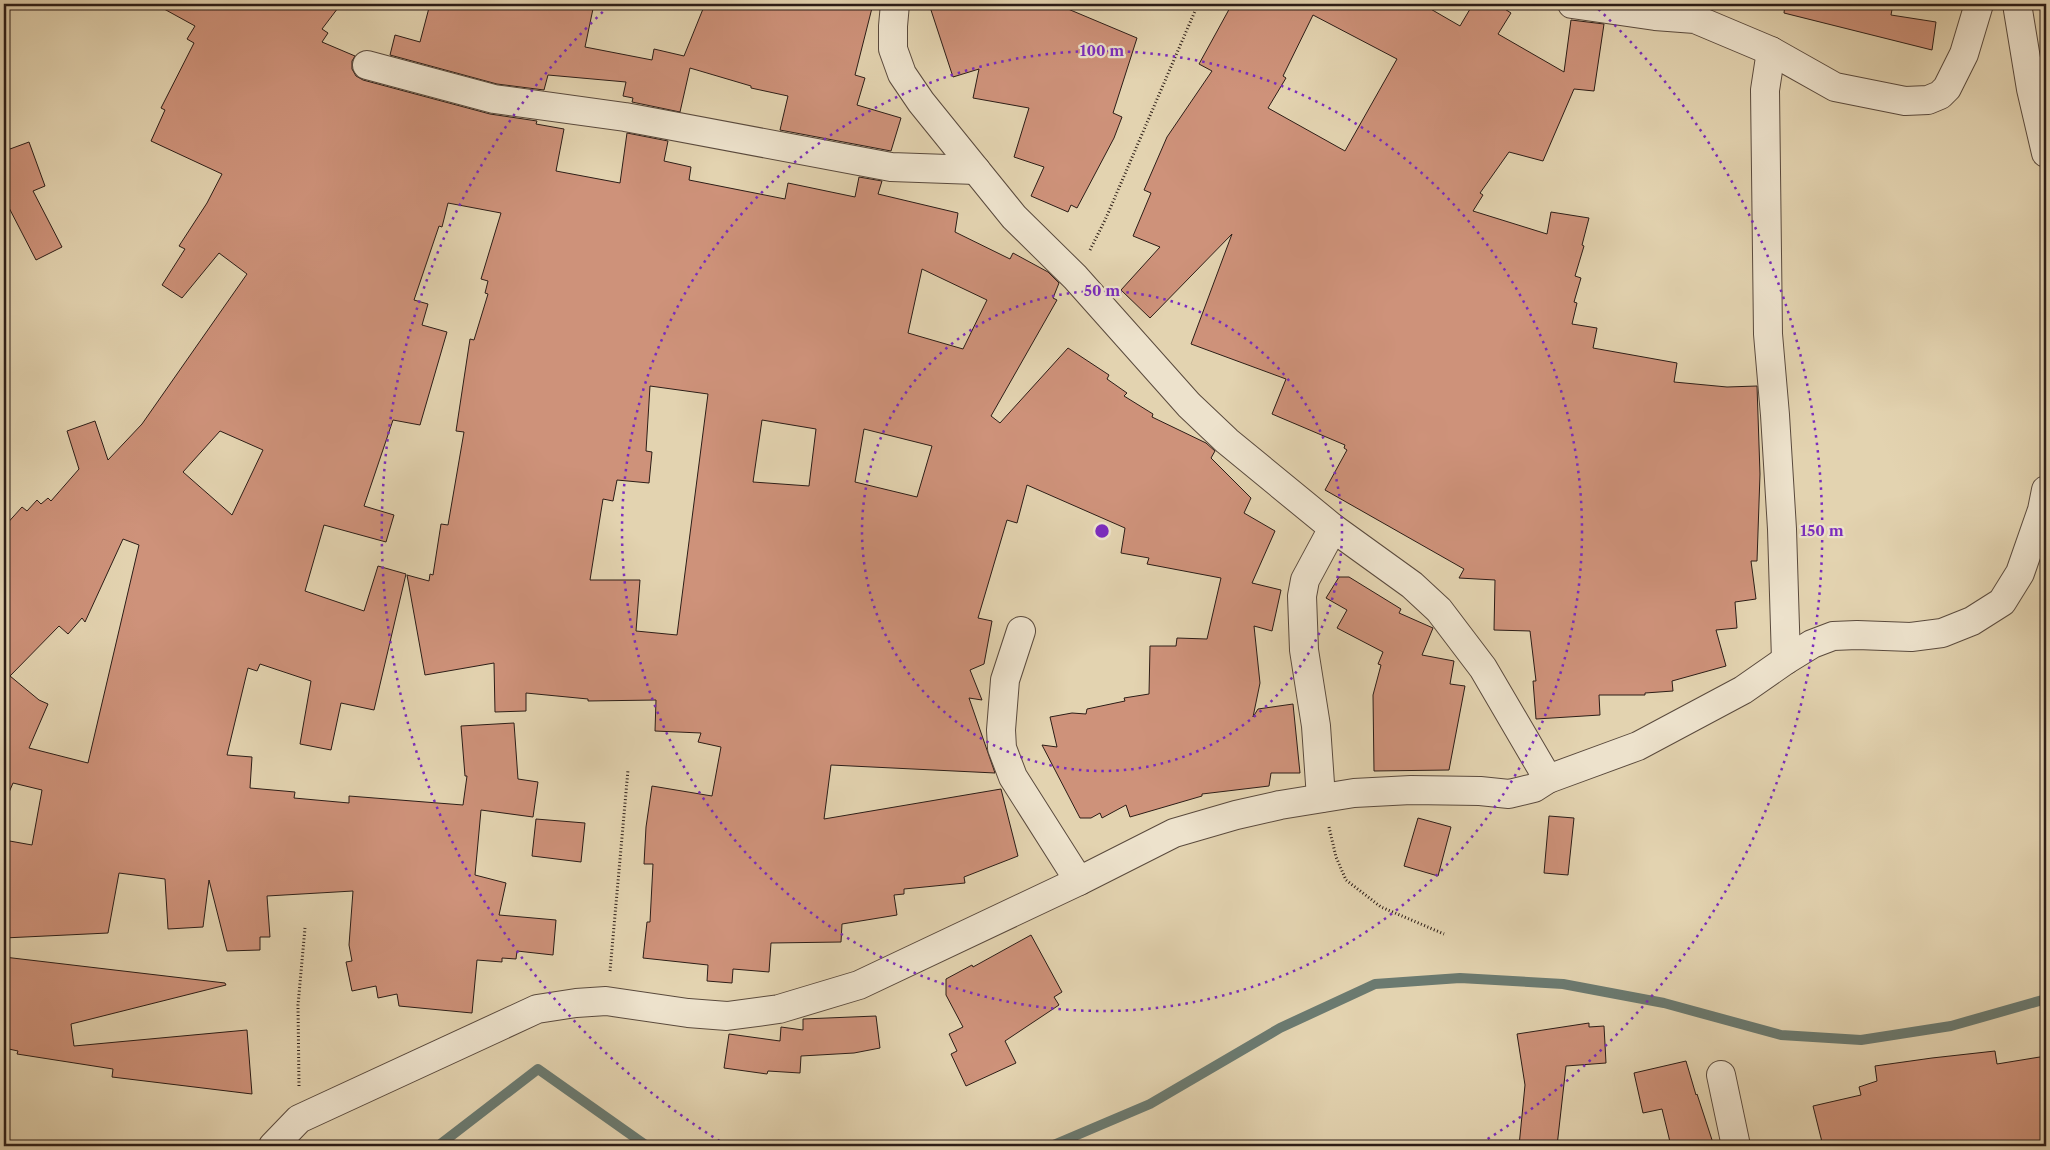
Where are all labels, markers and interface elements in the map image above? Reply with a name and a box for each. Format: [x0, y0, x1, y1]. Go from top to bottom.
text: 100 m [1080, 41, 1124, 60]
text: 50 m [1084, 281, 1120, 300]
text: 150 m [1800, 521, 1844, 540]
centre of rings [1093, 522, 1111, 540]

